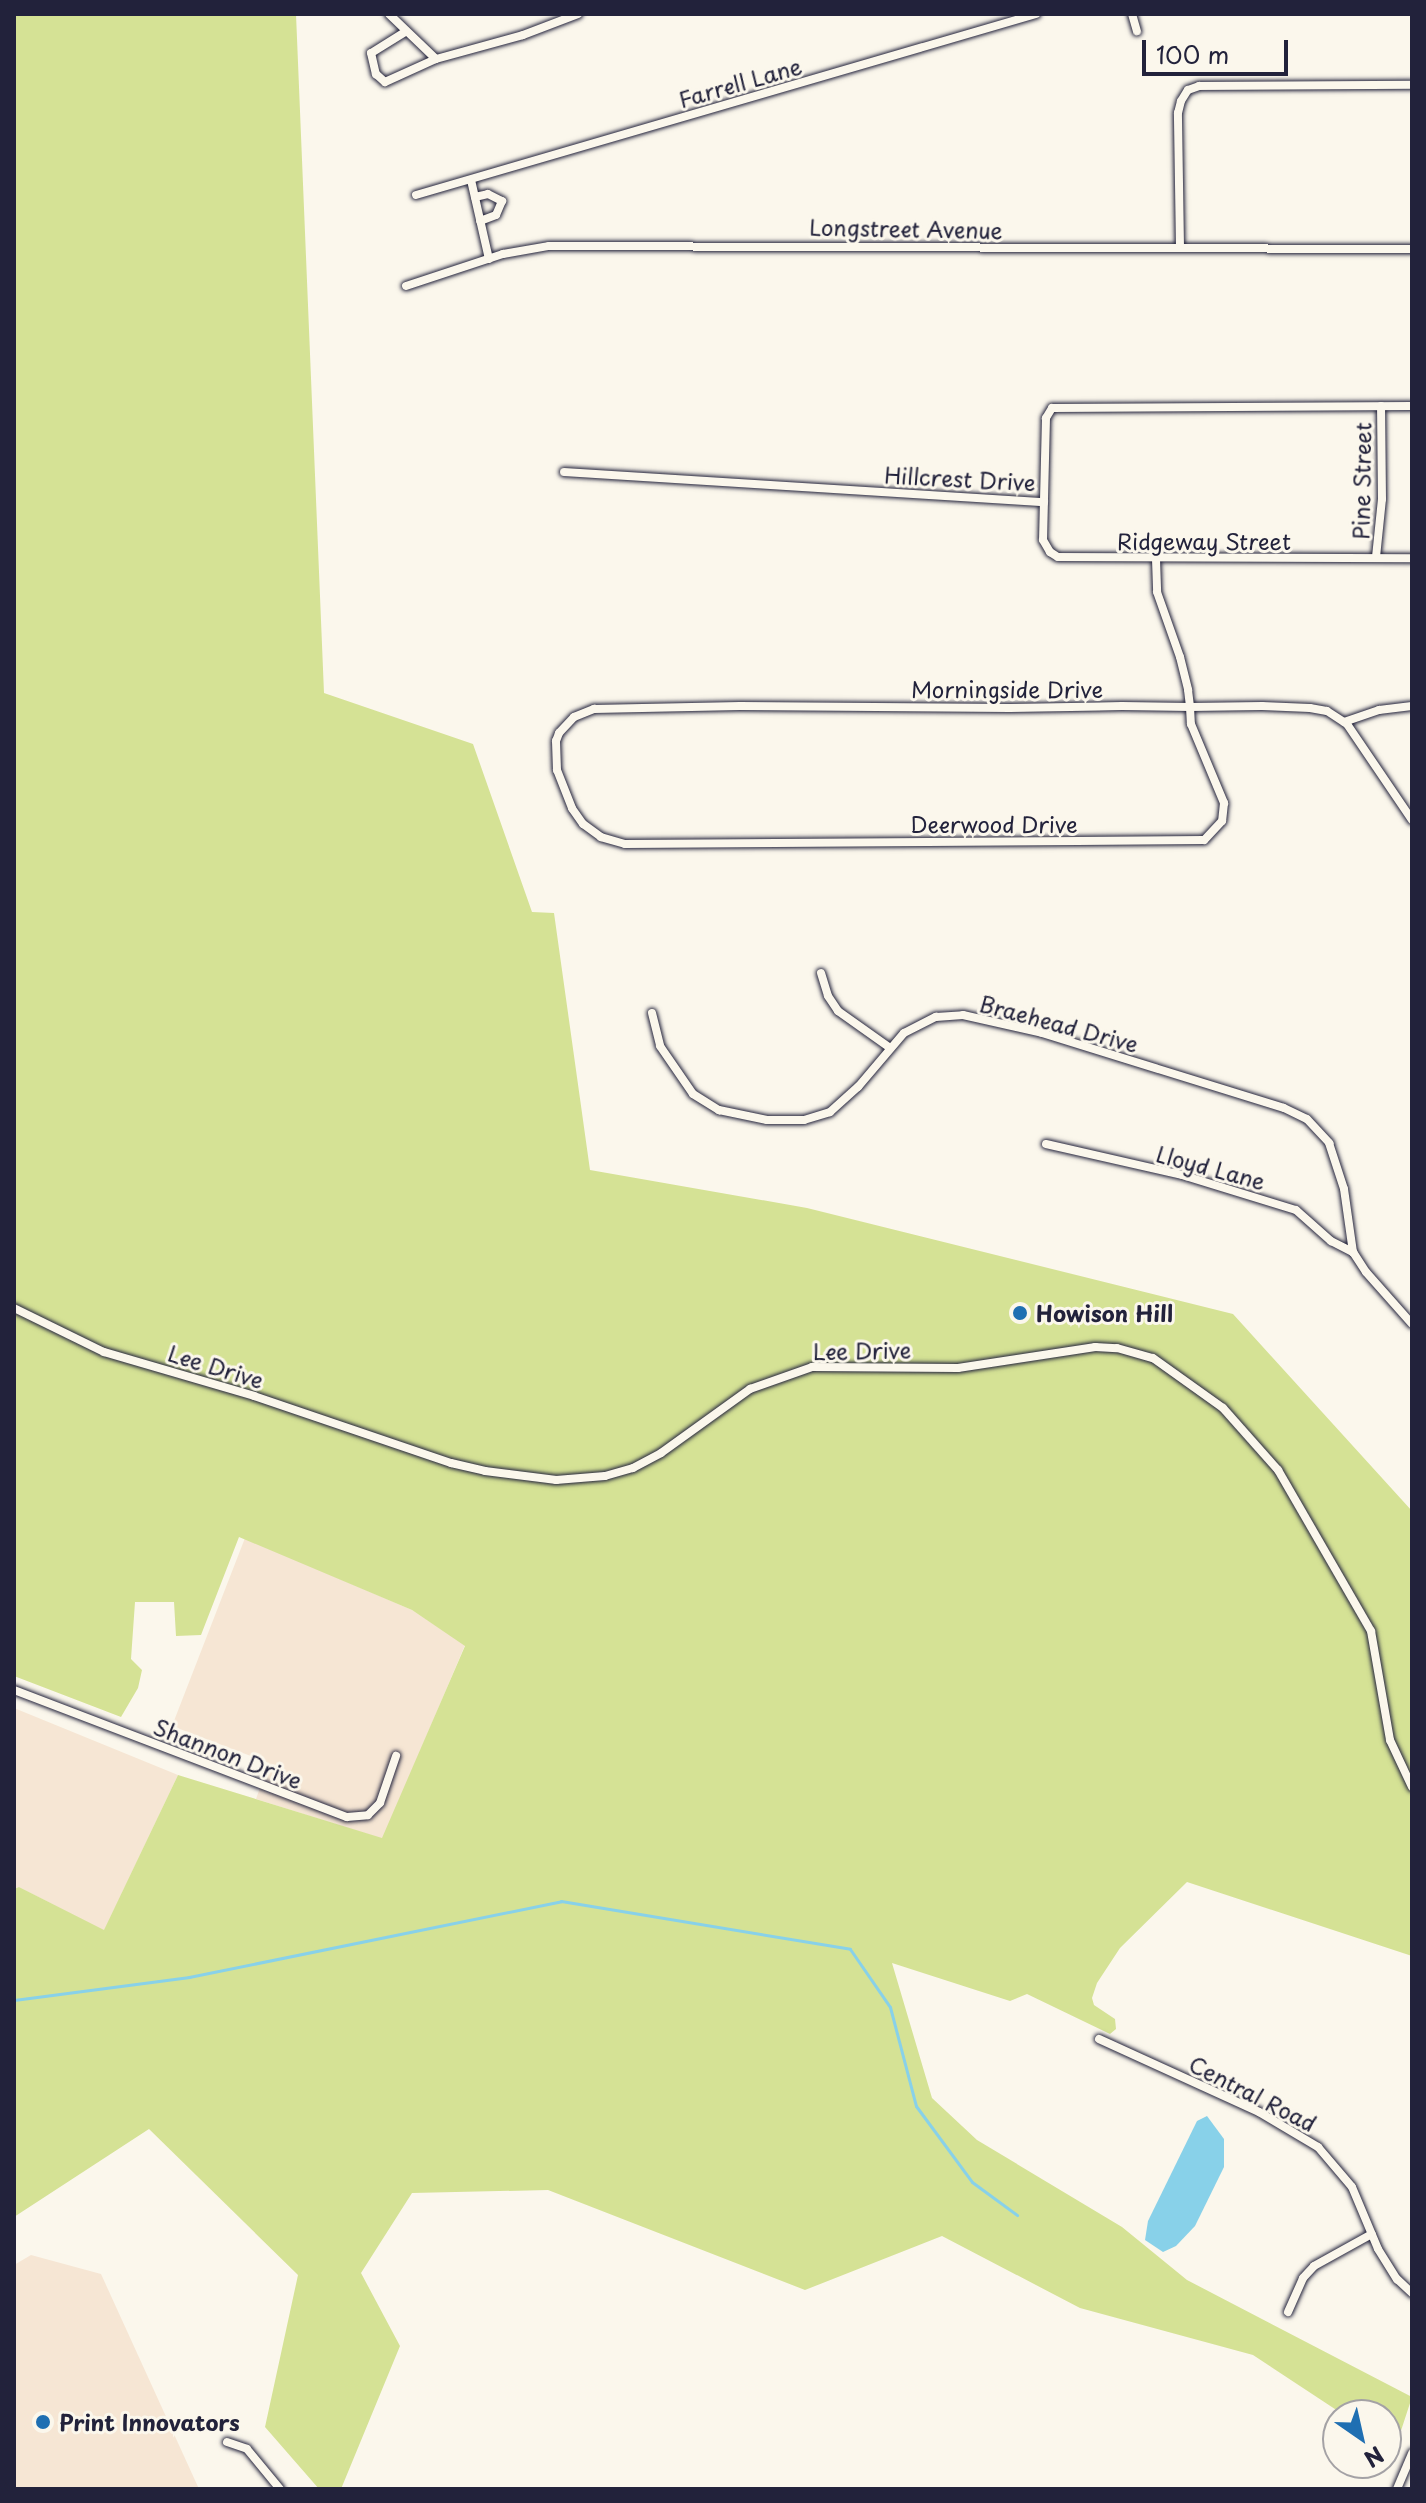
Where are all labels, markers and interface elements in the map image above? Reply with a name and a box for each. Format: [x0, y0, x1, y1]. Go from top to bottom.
scale bar [1146, 24, 1292, 74]
text: 100 m [1156, 36, 1229, 72]
street label: Farrell Lane [675, 52, 805, 112]
street label: Longstreet Avenue [809, 213, 1003, 243]
street label: Pine Street [1347, 422, 1375, 540]
street label: Hillcrest Drive [884, 461, 1036, 495]
street label: Ridgeway Street [1117, 528, 1291, 554]
street label: Morningside Drive [911, 676, 1103, 702]
street label: Deerwood Drive [910, 811, 1078, 837]
street label: Braehead Drive [976, 989, 1142, 1057]
street label: Lloyd Lane [1153, 1140, 1269, 1194]
place label: Howison Hill [1036, 1300, 1172, 1326]
marker: Howison Hill [1011, 1304, 1029, 1322]
street label: Lee Drive [812, 1336, 912, 1364]
street label: Lee Drive [164, 1339, 268, 1393]
street label: Shannon Drive [150, 1713, 306, 1793]
street label: Central Road [1185, 2049, 1321, 2137]
north arrow [1322, 2399, 1402, 2479]
place label: Print Innovators [59, 2409, 241, 2435]
marker: Print Innovators [34, 2413, 52, 2431]
text: N [1358, 2439, 1391, 2476]

